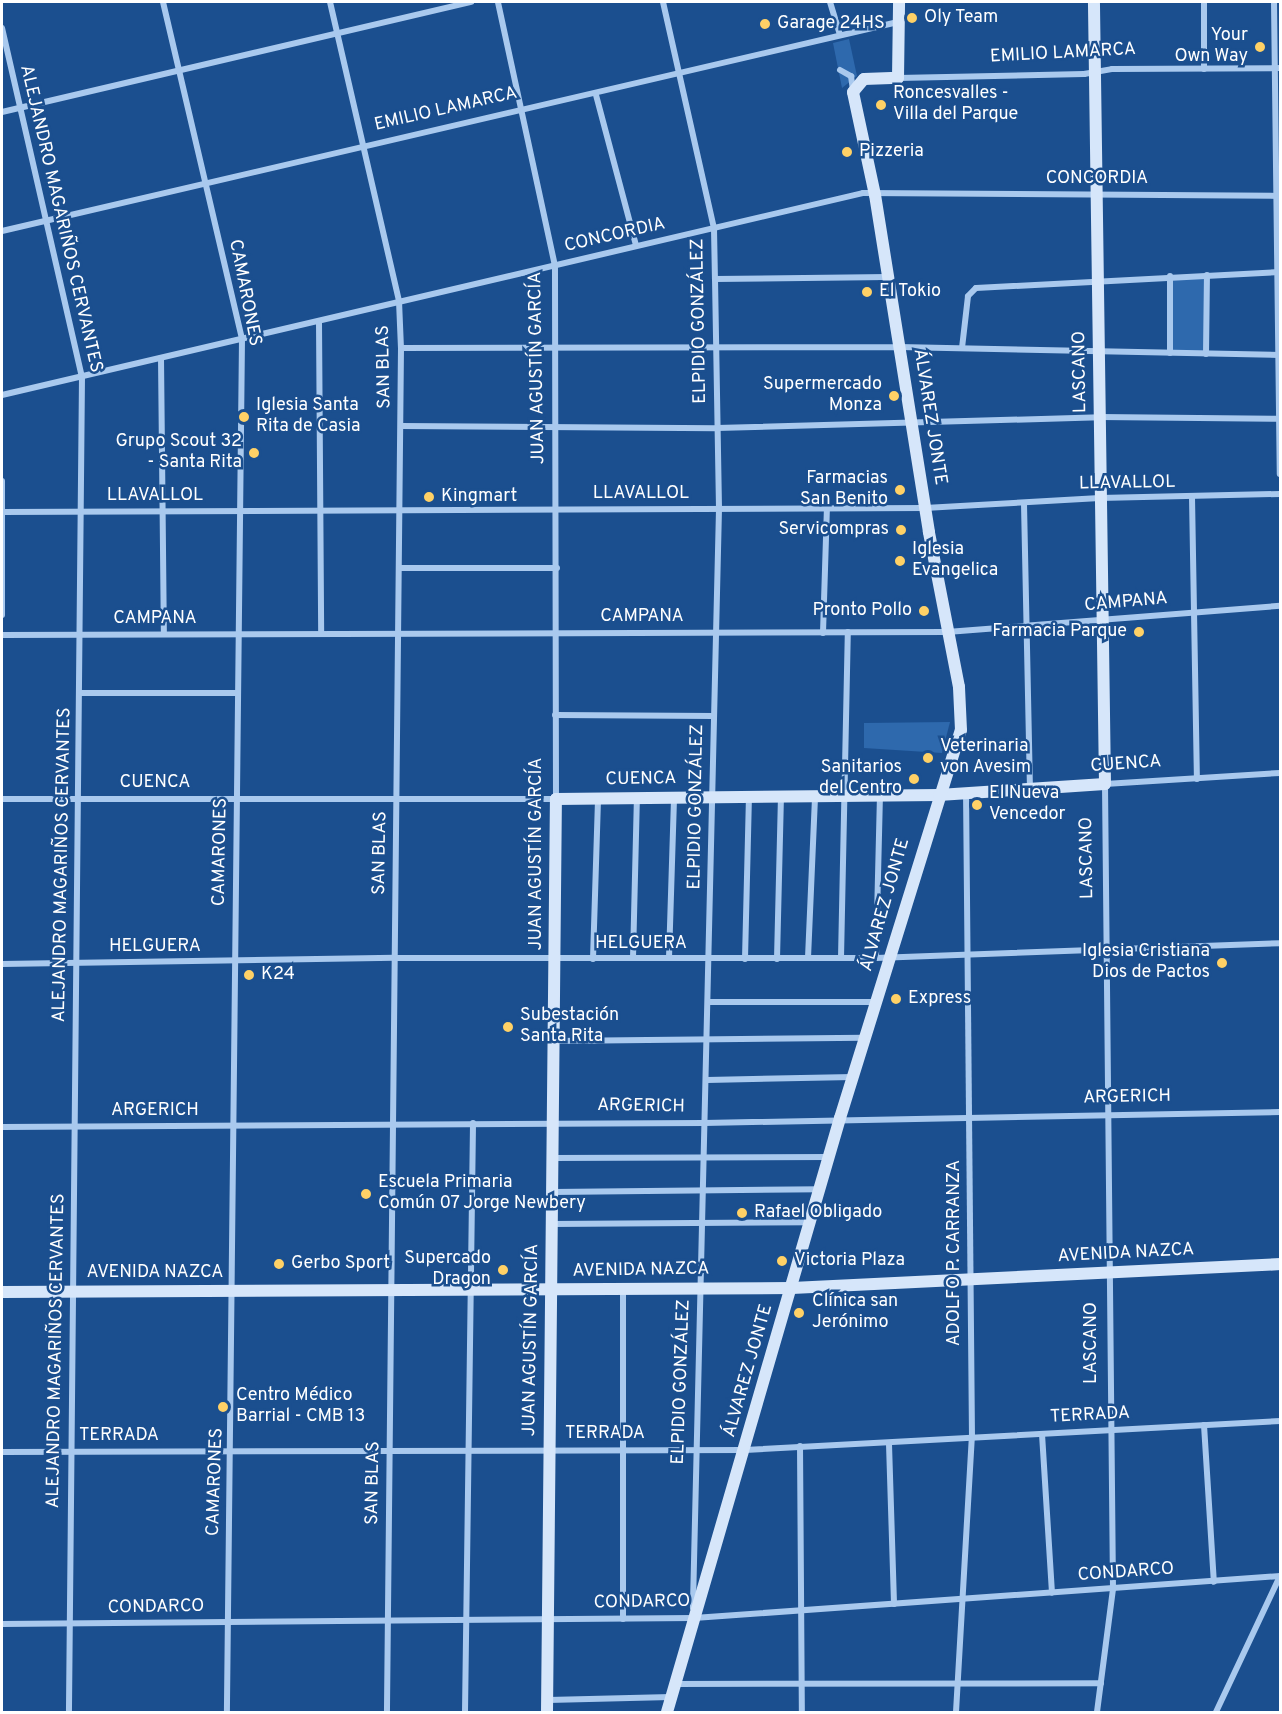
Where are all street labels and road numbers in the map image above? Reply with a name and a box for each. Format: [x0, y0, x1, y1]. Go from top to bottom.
street label: EMILIO LAMARCA [990, 39, 1136, 69]
street label: ALEJANDRO MAGARIÑOS CERVANTES [14, 63, 106, 375]
street label: EMILIO LAMARCA [372, 83, 520, 137]
street label: CONCORDIA [1046, 168, 1148, 190]
street label: CONCORDIA [563, 214, 667, 258]
street label: CAMARONES [223, 238, 265, 348]
street label: ELPIDIO GONZÁLEZ [688, 238, 712, 404]
street label: JUAN AGUSTÍN GARCÍA [526, 271, 550, 465]
street label: SAN BLAS [373, 325, 397, 409]
street label: LASCANO [1069, 331, 1093, 413]
street label: ÁLVAREZ JONTE [908, 347, 950, 487]
street label: LLAVALLOL [1079, 472, 1175, 496]
street label: LLAVALLOL [593, 483, 689, 505]
street label: LLAVALLOL [107, 485, 203, 507]
street label: CAMPANA [1083, 589, 1169, 617]
street label: CAMPANA [600, 606, 684, 628]
street label: CAMPANA [113, 608, 197, 630]
street label: ALEJANDRO MAGARIÑOS CERVANTES [49, 707, 77, 1023]
street label: ELPIDIO GONZÁLEZ [685, 724, 709, 890]
street label: CUENCA [1090, 752, 1162, 778]
street label: JUAN AGUSTÍN GARCÍA [526, 757, 548, 951]
street label: CUENCA [605, 769, 677, 791]
street label: CUENCA [120, 772, 190, 794]
street label: CAMARONES [209, 798, 233, 906]
street label: SAN BLAS [369, 811, 393, 895]
street label: LASCANO [1076, 817, 1100, 899]
street label: ÁLVAREZ JONTE [857, 836, 915, 974]
street label: HELGUERA [595, 933, 687, 955]
street label: HELGUERA [109, 936, 201, 958]
street label: ARGERICH [1083, 1086, 1171, 1110]
street label: ARGERICH [597, 1095, 685, 1119]
street label: ARGERICH [111, 1100, 199, 1122]
street label: ADOLFO P. CARRANZA [944, 1160, 966, 1346]
street label: ALEJANDRO MAGARIÑOS CERVANTES [43, 1193, 71, 1509]
street label: AVENIDA NAZCA [1057, 1240, 1195, 1268]
street label: JUAN AGUSTÍN GARCÍA [520, 1243, 544, 1437]
street label: AVENIDA NAZCA [572, 1259, 710, 1283]
street label: AVENIDA NAZCA [86, 1262, 224, 1284]
street label: ELPIDIO GONZÁLEZ [668, 1299, 696, 1465]
street label: ÁLVAREZ JONTE [720, 1302, 778, 1440]
street label: LASCANO [1081, 1302, 1103, 1384]
street label: TERRADA [1049, 1403, 1131, 1429]
street label: TERRADA [565, 1423, 645, 1445]
street label: TERRADA [79, 1425, 159, 1447]
street label: CAMARONES [203, 1428, 229, 1536]
street label: SAN BLAS [362, 1441, 386, 1525]
street label: CONDARCO [1077, 1559, 1175, 1587]
street label: CONDARCO [594, 1591, 690, 1615]
street label: CONDARCO [108, 1596, 204, 1620]

